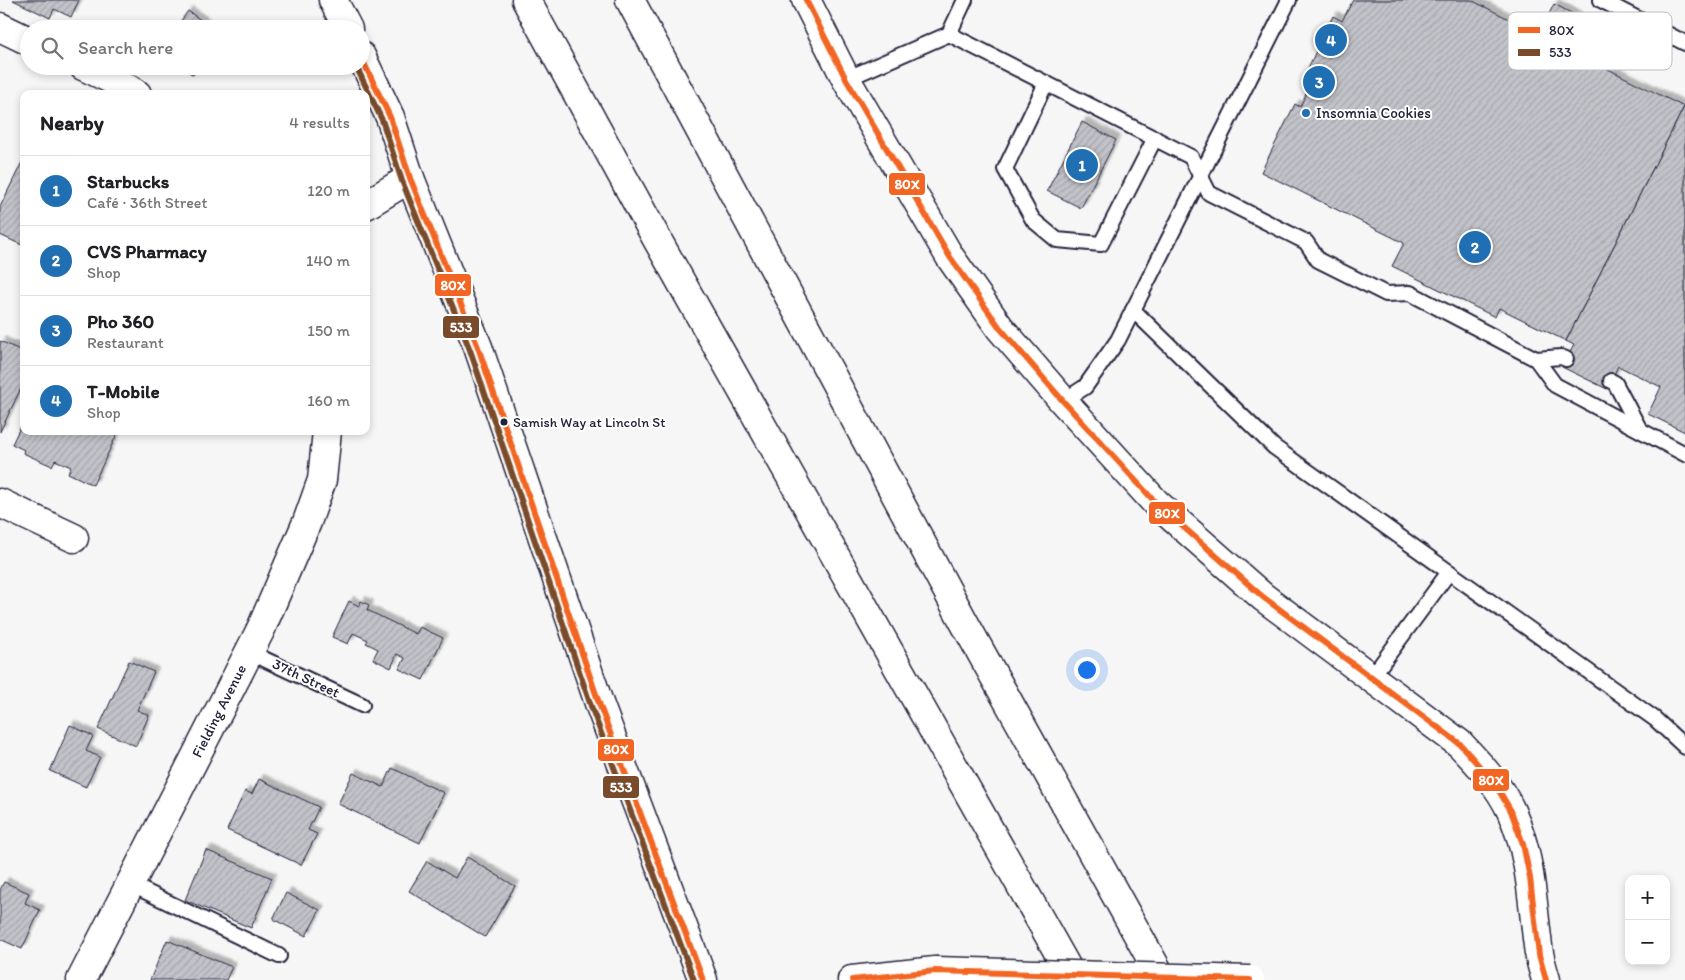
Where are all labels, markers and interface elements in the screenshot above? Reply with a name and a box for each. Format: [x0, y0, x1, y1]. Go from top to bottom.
legend [1508, 12, 1672, 70]
search box [20, 20, 370, 75]
pin: 4 [1315, 21, 1347, 59]
text: 80X [1549, 22, 1574, 39]
icon: search [38, 34, 66, 62]
text: Search here [78, 36, 173, 59]
text: 533 [1549, 44, 1572, 61]
pin: 3 [1303, 63, 1335, 101]
place label: Insomnia Cookies [1316, 104, 1431, 122]
marker: Insomnia Cookies [1300, 107, 1312, 119]
text: Nearby [40, 110, 104, 135]
text: 4 results [289, 113, 350, 132]
pin: 1 [1066, 146, 1098, 184]
text: Starbucks [87, 170, 169, 193]
line badge: 80X [888, 172, 926, 196]
text: 80X [894, 176, 920, 193]
text: 1 [52, 181, 60, 200]
text: 120 m [307, 181, 350, 200]
text: Café · 36th Street [87, 193, 207, 212]
pin: 2 [1459, 228, 1491, 266]
text: CVS Pharmacy [87, 240, 207, 263]
text: 2 [52, 251, 60, 270]
text: 140 m [306, 251, 350, 270]
text: Shop [87, 263, 121, 282]
line badge: 80X [434, 273, 472, 297]
text: 80X [440, 277, 466, 294]
text: Pho 360 [87, 310, 154, 333]
line badge: 533 [442, 315, 480, 339]
text: 533 [450, 319, 473, 336]
text: 3 [52, 321, 60, 340]
text: 150 m [307, 321, 350, 340]
text: Restaurant [87, 333, 164, 352]
text: T-Mobile [87, 380, 160, 403]
text: 4 [51, 391, 61, 410]
text: 160 m [307, 391, 350, 410]
text: Shop [87, 403, 121, 422]
place label: Samish Way at Lincoln St [513, 414, 665, 431]
marker: Samish Way at Lincoln St [499, 417, 509, 427]
line badge: 80X [1148, 501, 1186, 525]
text: 80X [1154, 505, 1180, 522]
street label: 37th Street [269, 655, 343, 702]
your location [1074, 657, 1100, 683]
street label: Fielding Avenue [188, 661, 250, 761]
line badge: 80X [597, 738, 635, 762]
text: 80X [603, 741, 629, 758]
line badge: 80X [1472, 768, 1510, 792]
text: 80X [1478, 772, 1504, 789]
line badge: 533 [602, 775, 640, 799]
text: 533 [610, 779, 633, 796]
map controls [1625, 875, 1670, 965]
button: + [1625, 875, 1670, 920]
button: − [1625, 920, 1670, 965]

